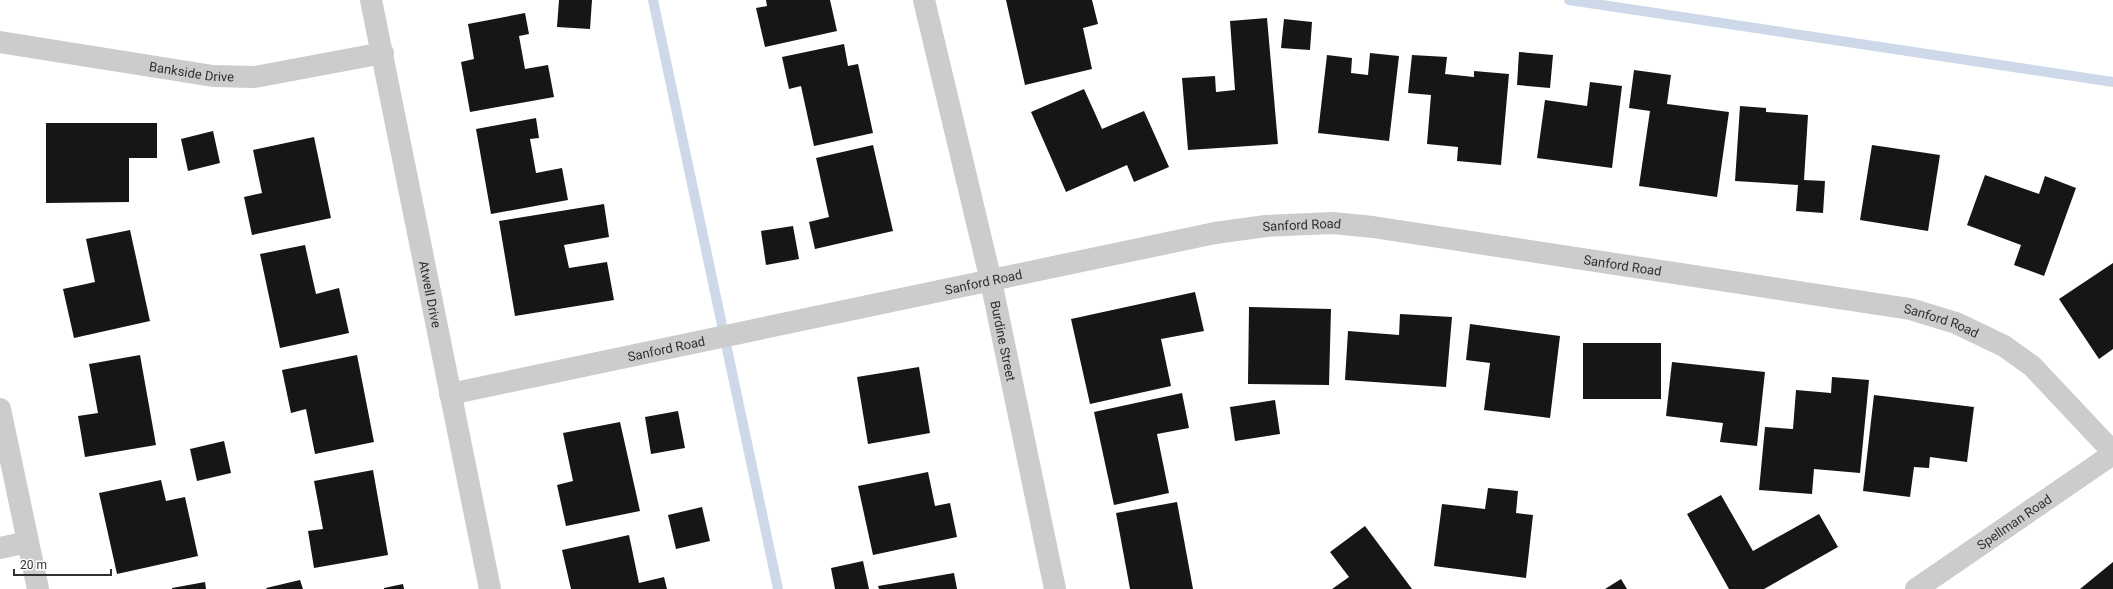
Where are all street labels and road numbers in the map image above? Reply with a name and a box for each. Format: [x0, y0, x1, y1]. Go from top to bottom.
street label: Bankside Drive [148, 59, 234, 85]
street label: Sanford Road [1262, 216, 1342, 234]
street label: Sanford Road [1583, 252, 1663, 279]
street label: Atwell Drive [416, 259, 444, 329]
street label: Sanford Road [943, 267, 1023, 298]
street label: Burdine Street [987, 299, 1019, 383]
street label: Sanford Road [1903, 301, 1981, 341]
street label: Sanford Road [626, 334, 706, 364]
street label: Spellman Road [1974, 491, 2055, 553]

